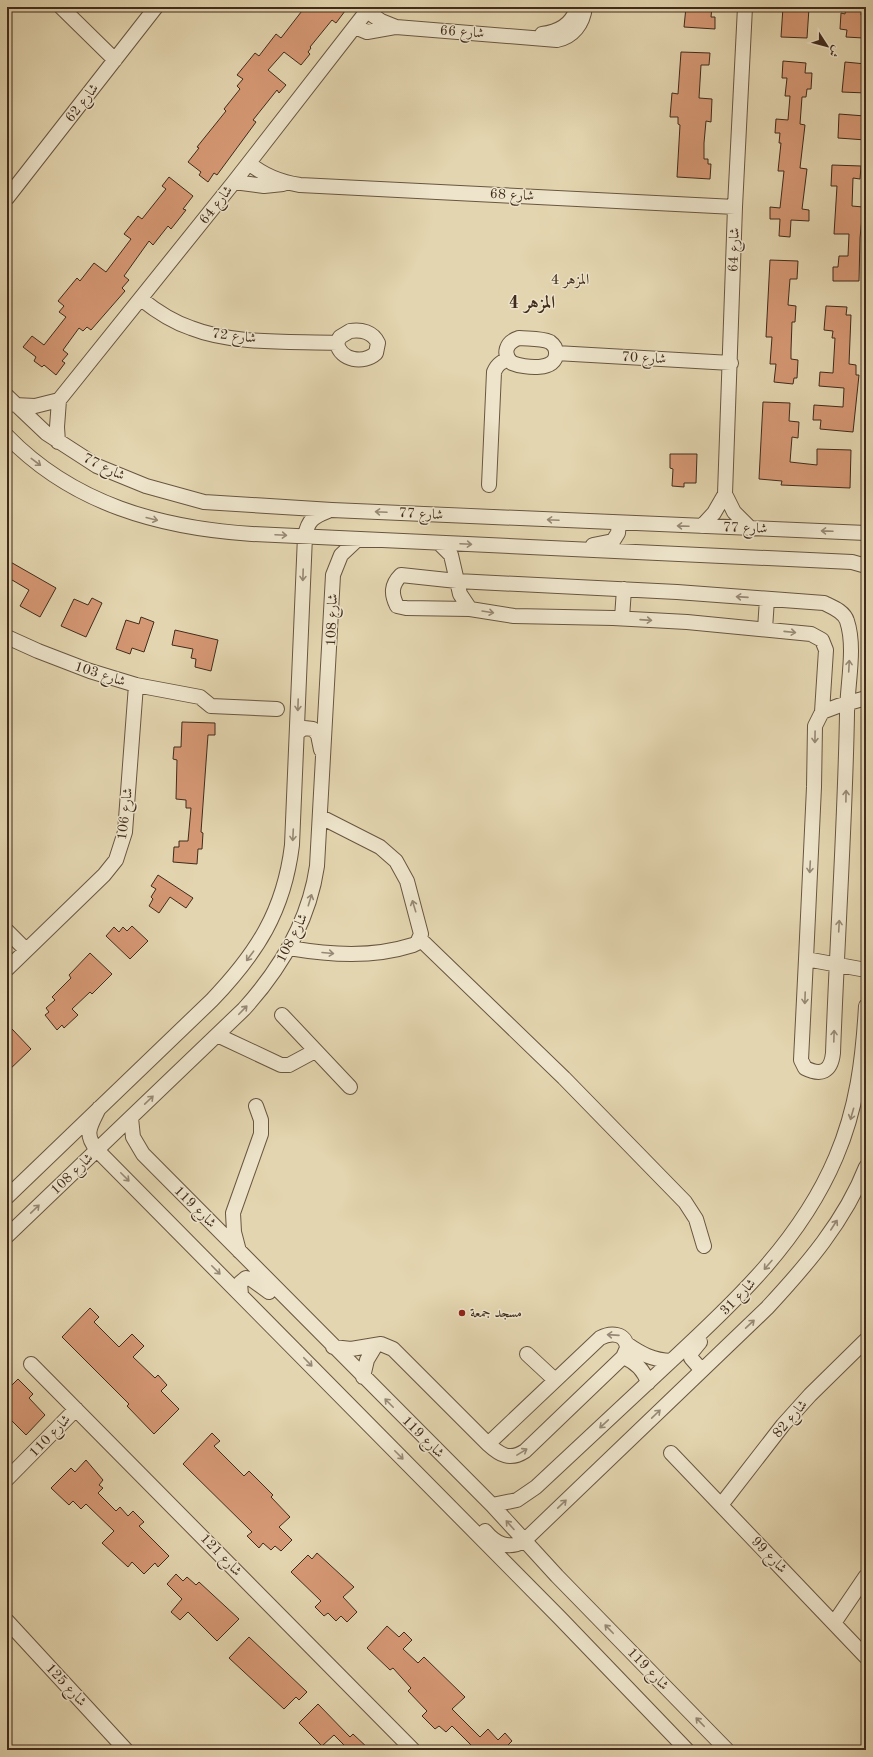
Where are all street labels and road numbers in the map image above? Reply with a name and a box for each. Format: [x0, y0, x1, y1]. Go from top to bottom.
street label: شارع 66 [439, 23, 485, 45]
street label: شارع 62 [63, 81, 104, 127]
street label: شارع 64 [197, 183, 238, 229]
street label: شارع 68 [489, 187, 535, 207]
street label: شارع 64 [726, 227, 746, 273]
street label: شارع 72 [211, 326, 257, 350]
street label: شارع 70 [621, 350, 667, 370]
street label: شارع 77 [79, 451, 127, 487]
street label: شارع 77 [398, 506, 444, 526]
street label: شارع 77 [722, 520, 768, 540]
street label: شارع 108 [324, 593, 344, 647]
street label: شارع 103 [72, 659, 127, 693]
street label: شارع 106 [115, 787, 139, 841]
street label: شارع 108 [274, 911, 314, 966]
street label: شارع 108 [48, 1151, 99, 1200]
street label: شارع 119 [169, 1183, 219, 1233]
street label: شارع 31 [718, 1276, 761, 1321]
street label: شارع 82 [770, 1398, 813, 1443]
street label: شارع 110 [27, 1412, 76, 1463]
street label: شارع 119 [397, 1413, 447, 1463]
street label: شارع 121 [195, 1531, 244, 1582]
street label: شارع 99 [746, 1534, 790, 1579]
street label: شارع 119 [622, 1645, 671, 1696]
street label: شارع 125 [40, 1661, 89, 1712]

